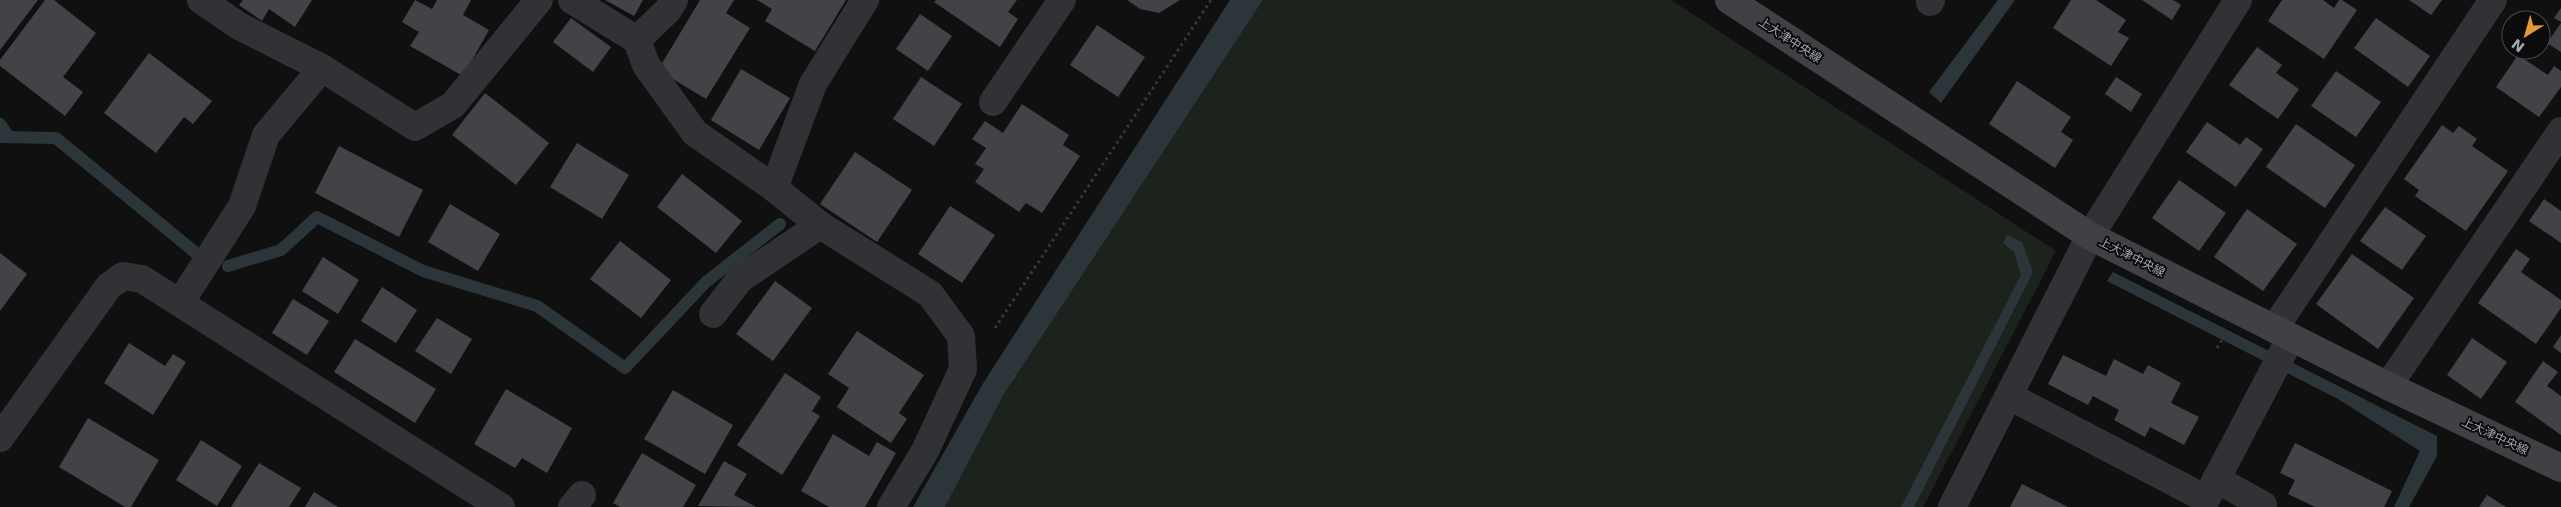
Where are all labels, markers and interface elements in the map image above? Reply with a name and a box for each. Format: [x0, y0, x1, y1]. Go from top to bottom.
north arrow [2501, 10, 2551, 60]
street label: 上大津中央線 [1756, 15, 1824, 65]
text: N [2509, 35, 2528, 55]
street label: 上大津中央線 [2097, 234, 2167, 280]
street label: 上大津中央線 [2459, 414, 2531, 458]

